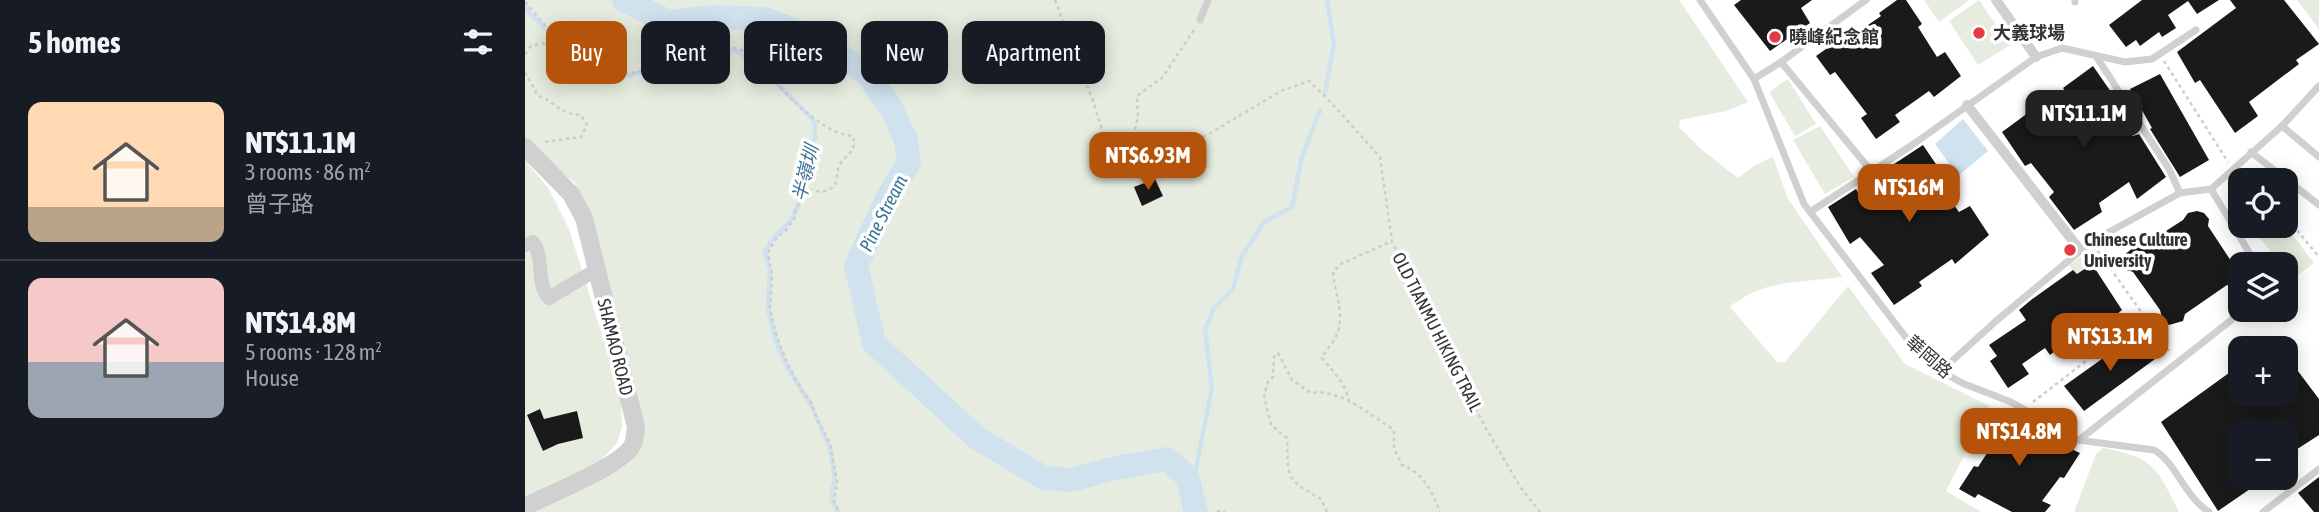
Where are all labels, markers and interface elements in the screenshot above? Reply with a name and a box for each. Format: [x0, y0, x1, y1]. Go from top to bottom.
chip: Buy [546, 21, 627, 84]
chip: Rent [641, 21, 730, 84]
chip: Filters [744, 21, 847, 84]
chip: New [861, 21, 948, 84]
chip: Apartment [962, 21, 1105, 84]
place label: 大義球場 [1993, 22, 2065, 43]
icon: filters [459, 23, 497, 61]
text: 5 homes [28, 25, 121, 59]
marker: 大義球場 [1971, 25, 1987, 41]
place label: 曉峰紀念館 [1789, 26, 1879, 47]
marker: 曉峰紀念館 [1767, 29, 1783, 45]
pin: NT$11.1M [2012, 90, 2156, 150]
text: NT$11.1M [2041, 100, 2127, 126]
text: NT$11.1M [245, 125, 356, 159]
icon: home [84, 130, 168, 214]
pin: NT$6.93M [1076, 132, 1220, 192]
water label: 半嶺圳 [787, 140, 823, 203]
text: NT$6.93M [1105, 142, 1191, 168]
text: 3 rooms · 86 m² [245, 159, 371, 185]
pin: NT$16M [1852, 164, 1966, 224]
map controls [2228, 168, 2298, 490]
button: locate [2228, 168, 2298, 238]
water label: Pine Stream [854, 171, 912, 255]
text: NT$16M [1874, 174, 1944, 200]
text: 曾子路 [245, 191, 314, 217]
place label: Chinese Culture University [2084, 229, 2188, 271]
marker: Chinese Culture University [2062, 242, 2078, 258]
street label: OLD TIANMU HIKING TRAIL [1388, 249, 1487, 415]
button: layers [2228, 252, 2298, 322]
street label: SHAMAO ROAD [593, 296, 638, 397]
text: NT$14.8M [245, 305, 356, 339]
icon: home [84, 306, 168, 390]
pin: NT$13.1M [2038, 314, 2182, 373]
text: NT$13.1M [2067, 323, 2153, 349]
street label: 華岡路 [1902, 331, 1957, 382]
button: + [2228, 336, 2298, 406]
text: 5 rooms · 128 m² [245, 339, 382, 365]
text: House [245, 365, 299, 391]
pin: NT$14.8M [1947, 408, 2091, 468]
text: NT$14.8M [1976, 418, 2062, 444]
button: − [2228, 420, 2298, 490]

